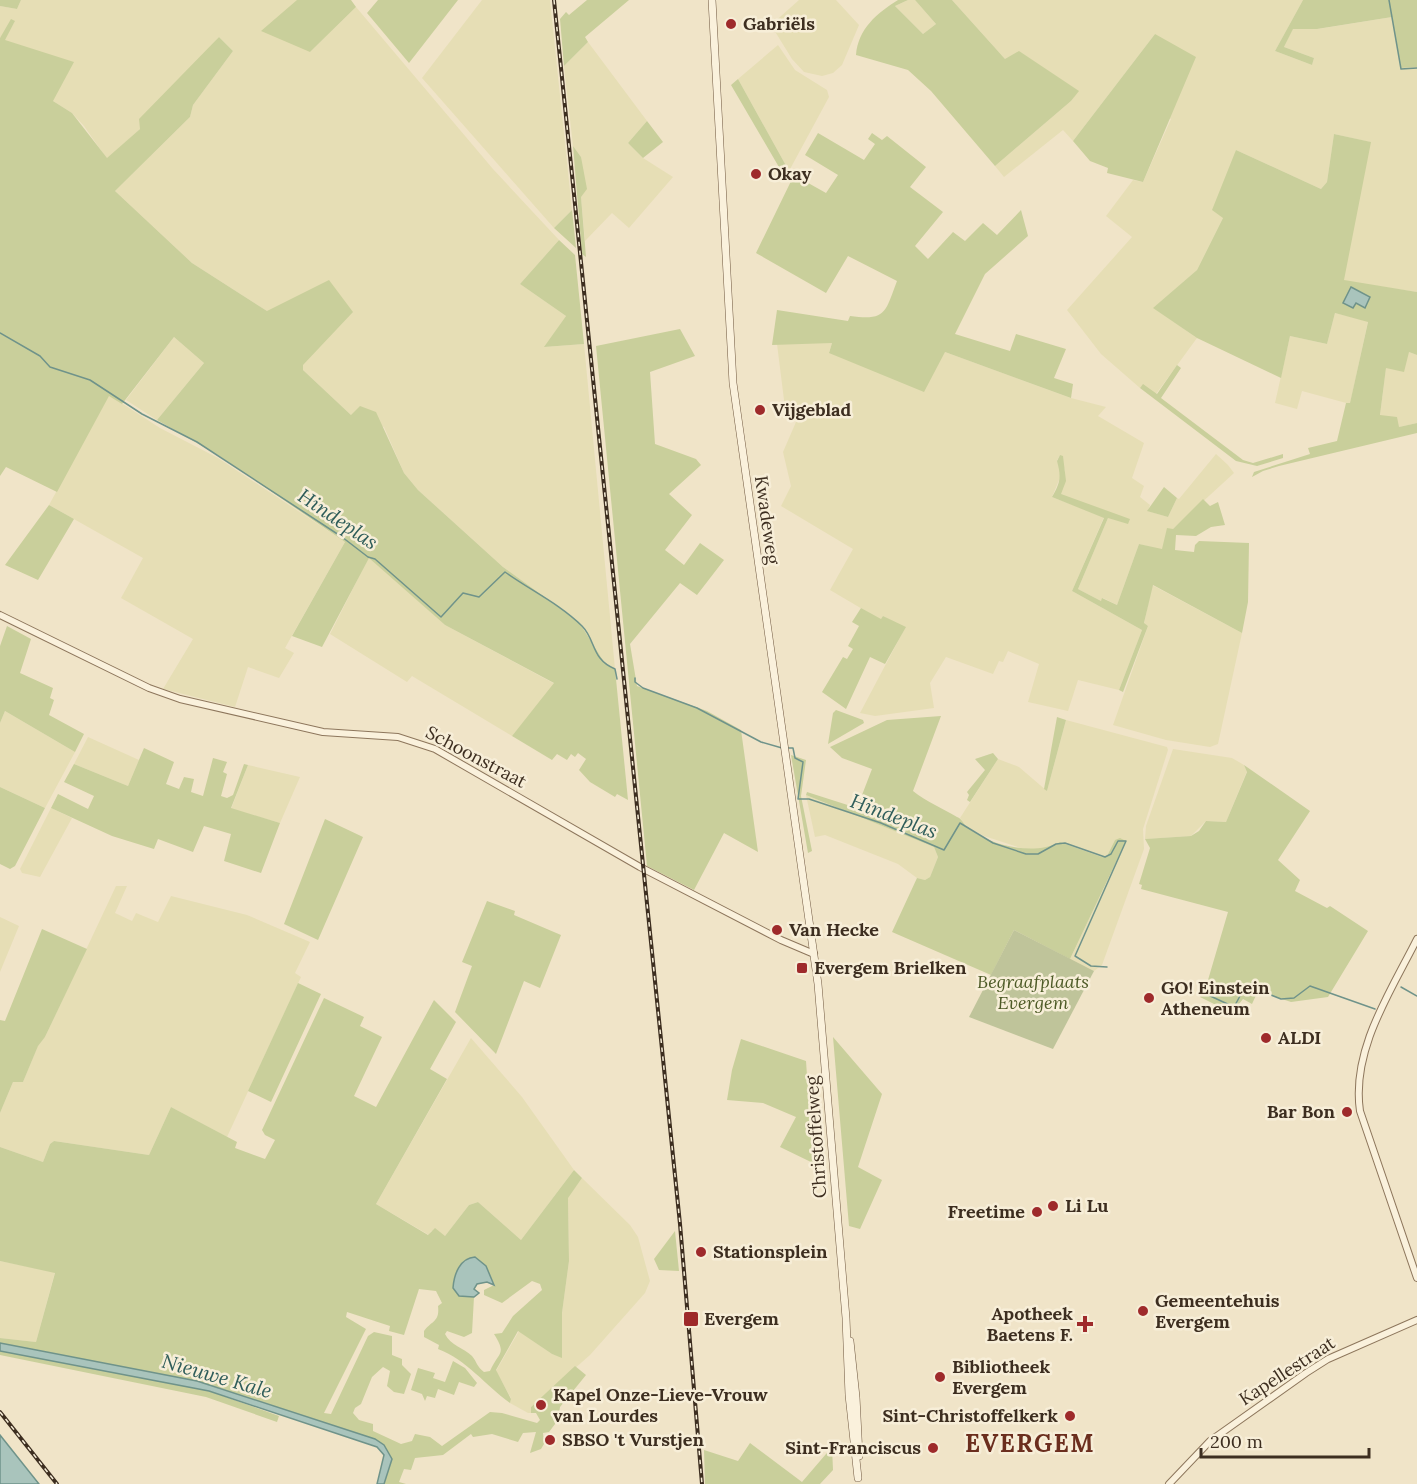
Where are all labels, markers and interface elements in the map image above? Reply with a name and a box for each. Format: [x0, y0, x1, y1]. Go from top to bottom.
place label: Gabriëls [743, 12, 815, 35]
marker: Gabriëls [724, 17, 738, 31]
place label: Okay [768, 162, 811, 185]
marker: Okay [749, 167, 763, 181]
place label: Vijgeblad [772, 398, 851, 421]
marker: Vijgeblad [753, 403, 767, 417]
street label: Kwadeweg [750, 474, 785, 567]
water label: Hindeplas [293, 483, 383, 554]
street label: Schoonstraat [422, 720, 531, 793]
water label: Hindeplas [847, 788, 941, 844]
place label: Van Hecke [789, 918, 879, 941]
marker: Van Hecke [770, 923, 784, 937]
place label: Evergem Brielken [814, 956, 967, 979]
marker: Evergem Brielken [795, 961, 809, 975]
park label: Begraafplaats Evergem [977, 970, 1089, 1014]
place label: GO! Einstein Atheneum [1161, 976, 1270, 1020]
marker: GO! Einstein Atheneum [1142, 991, 1156, 1005]
place label: ALDI [1278, 1026, 1321, 1049]
marker: ALDI [1259, 1031, 1273, 1045]
street label: Christoffelweg [800, 1074, 831, 1199]
place label: Bar Bon [1267, 1100, 1336, 1123]
marker: Bar Bon [1340, 1105, 1354, 1119]
place label: Li Lu [1065, 1194, 1108, 1217]
marker: Li Lu [1046, 1199, 1060, 1213]
place label: Freetime [948, 1200, 1025, 1223]
marker: Freetime [1030, 1205, 1044, 1219]
place label: Stationsplein [713, 1240, 828, 1263]
marker: Stationsplein [694, 1245, 708, 1259]
place label: Gemeentehuis Evergem [1155, 1289, 1280, 1333]
place label: Apotheek Baetens F. [987, 1302, 1073, 1346]
marker: Gemeentehuis Evergem [1136, 1304, 1150, 1318]
place label: Evergem [704, 1307, 779, 1330]
marker: Evergem [682, 1310, 700, 1328]
marker: Apotheek Baetens F. [1078, 1317, 1092, 1331]
street label: Kapellestraat [1234, 1331, 1339, 1410]
water label: Nieuwe Kale [159, 1348, 275, 1403]
place label: Bibliotheek Evergem [952, 1355, 1050, 1399]
marker: Bibliotheek Evergem [933, 1370, 947, 1384]
place label: Kapel Onze-Lieve-Vrouw van Lourdes [553, 1383, 768, 1427]
marker: Kapel Onze-Lieve-Vrouw van Lourdes [534, 1398, 548, 1412]
place label: Sint-Christoffelkerk [882, 1404, 1058, 1427]
marker: Sint-Christoffelkerk [1063, 1409, 1077, 1423]
scale bar [1201, 1421, 1369, 1459]
place label: SBSO 't Vurstjen [562, 1428, 704, 1451]
district label: EVERGEM [965, 1428, 1095, 1459]
text: 200 m [1210, 1430, 1263, 1453]
marker: SBSO 't Vurstjen [543, 1433, 557, 1447]
place label: Sint-Franciscus [785, 1436, 921, 1459]
marker: Sint-Franciscus [926, 1441, 940, 1455]

